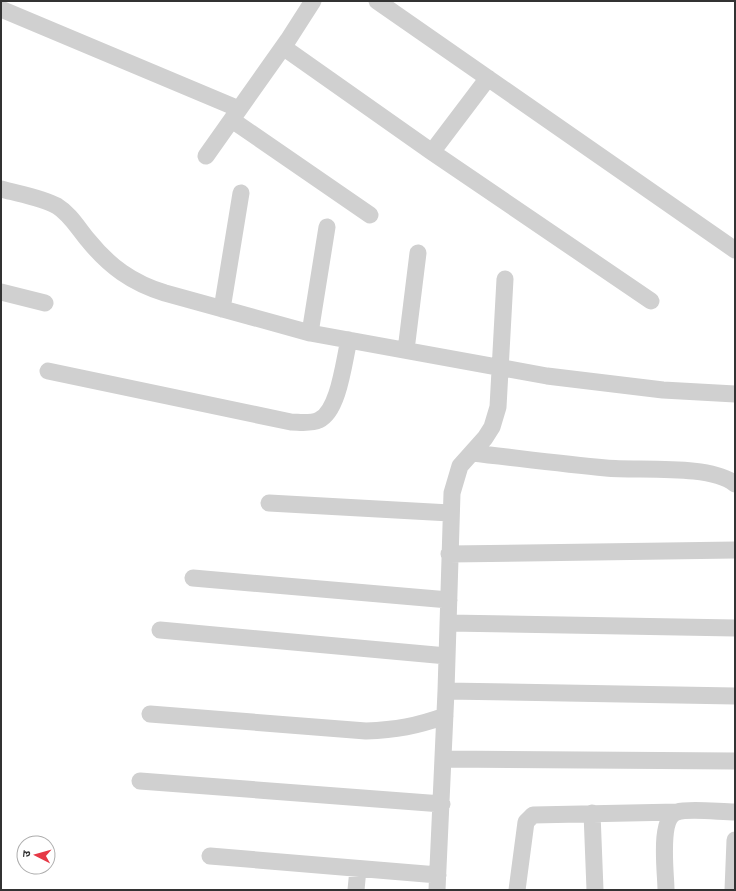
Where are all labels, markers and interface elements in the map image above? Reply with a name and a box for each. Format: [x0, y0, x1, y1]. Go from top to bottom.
north arrow [16, 835, 56, 875]
text: उ [19, 849, 34, 858]

